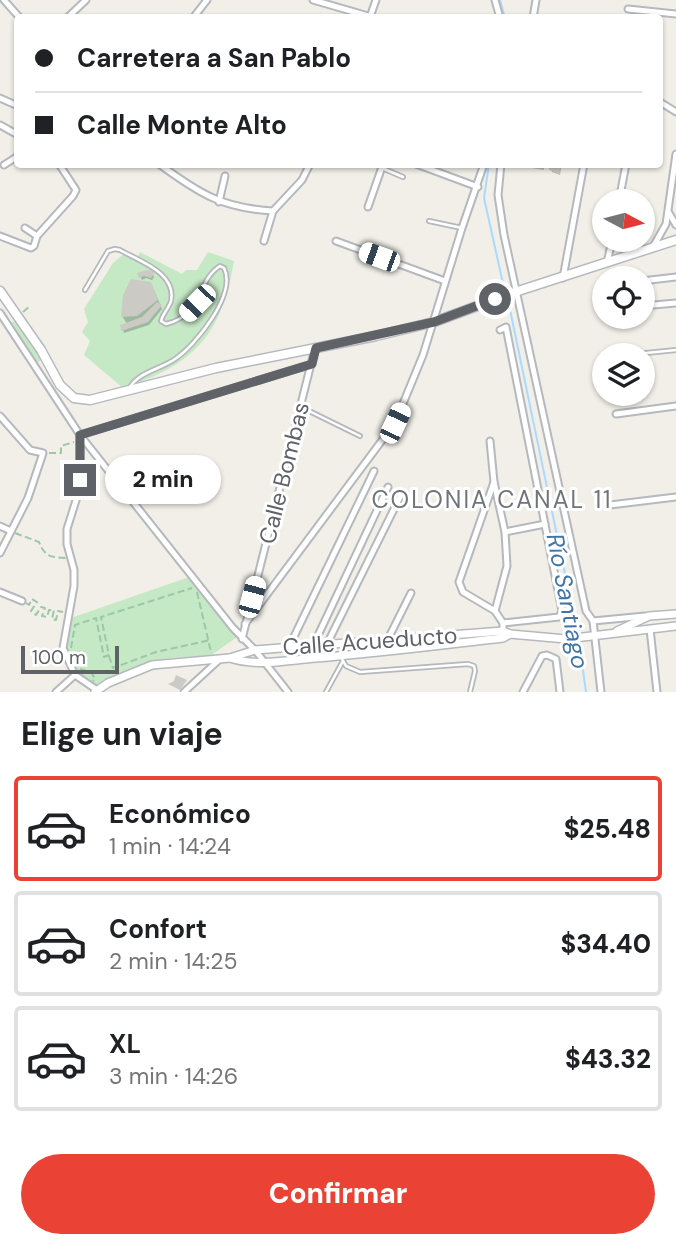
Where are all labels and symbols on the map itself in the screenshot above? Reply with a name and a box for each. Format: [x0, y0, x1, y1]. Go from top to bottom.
north arrow [592, 189, 654, 252]
car [356, 240, 403, 274]
car [175, 281, 220, 325]
route start [479, 283, 511, 315]
street label: Calle Bombas [252, 399, 316, 547]
car [377, 400, 414, 446]
callout: 2 min [104, 456, 220, 504]
route end [64, 464, 96, 496]
district label: COLONIA CANAL 11 [371, 484, 613, 515]
water label: Río Santiago [540, 531, 596, 671]
car [237, 574, 268, 620]
street label: Calle Acueducto [282, 620, 458, 662]
scale bar [21, 642, 119, 674]

